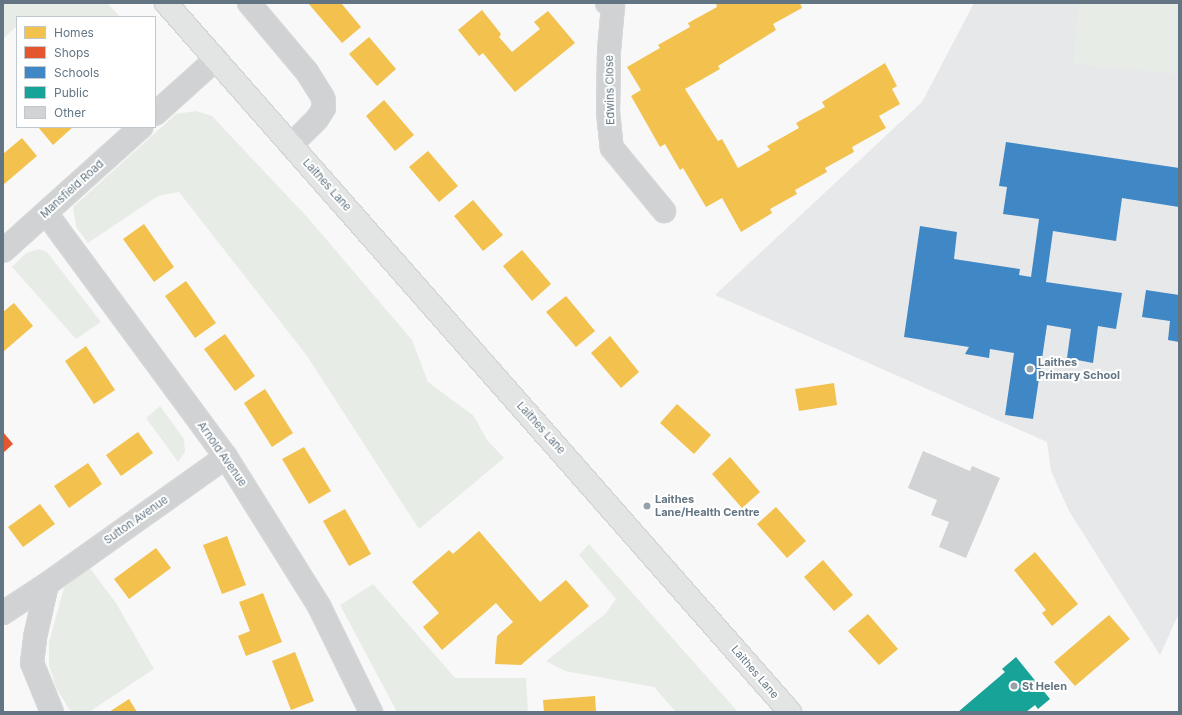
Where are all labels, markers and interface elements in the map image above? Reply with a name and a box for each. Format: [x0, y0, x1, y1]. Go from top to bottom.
legend [16, 16, 156, 128]
text: Homes [54, 25, 94, 40]
text: Shops [54, 45, 90, 60]
street label: Edwins Close [603, 55, 617, 125]
text: Schools [54, 65, 99, 80]
text: Public [54, 85, 89, 100]
text: Other [54, 105, 86, 120]
street label: Laithes Lane [300, 156, 354, 214]
street label: Mansfield Road [38, 157, 106, 221]
place label: Laithes Primary School [1038, 356, 1120, 382]
marker: Laithes Primary School [1025, 364, 1035, 374]
street label: Laithes Lane [514, 399, 568, 457]
street label: Arnold Avenue [195, 419, 249, 489]
street label: Sutton Avenue [101, 493, 171, 547]
place label: Laithes Lane/Health Centre [655, 493, 760, 519]
marker: Laithes Lane/Health Centre [642, 501, 652, 511]
street label: Laithes Lane [728, 643, 782, 701]
place label: St Helen [1022, 679, 1067, 693]
marker: St Helen [1009, 681, 1019, 691]

